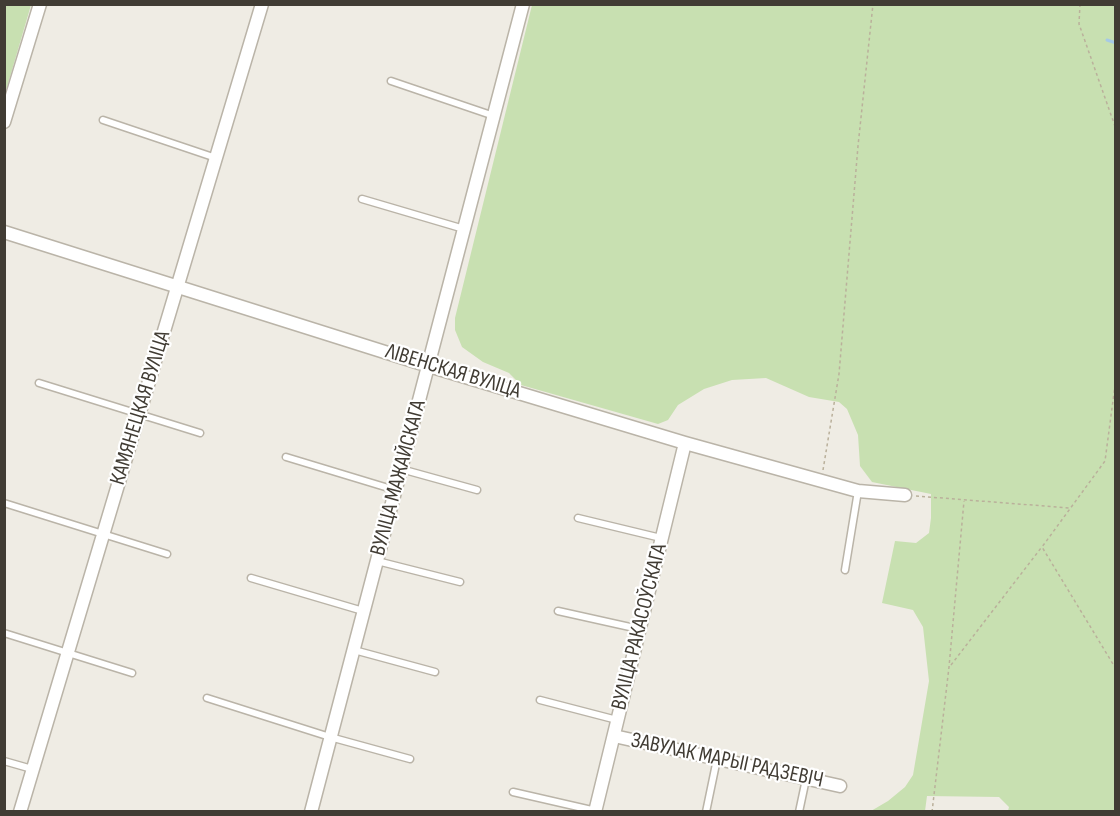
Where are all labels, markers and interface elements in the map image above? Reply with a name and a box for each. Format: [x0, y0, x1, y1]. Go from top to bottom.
street label: КАМЯНЕЦКАЯ ВУЛІЦА [105, 328, 177, 488]
street label: ЛІВЕНСКАЯ ВУЛІЦА [382, 339, 524, 405]
street label: ВУЛІЦА МАЖАЙСКАГА [366, 397, 432, 559]
street label: ВУЛІЦА РАКАСОЎСКАГА [607, 541, 673, 713]
street label: ЗАВУЛАК МАРЫІ РАДЗЕВІЧ [628, 728, 826, 794]

